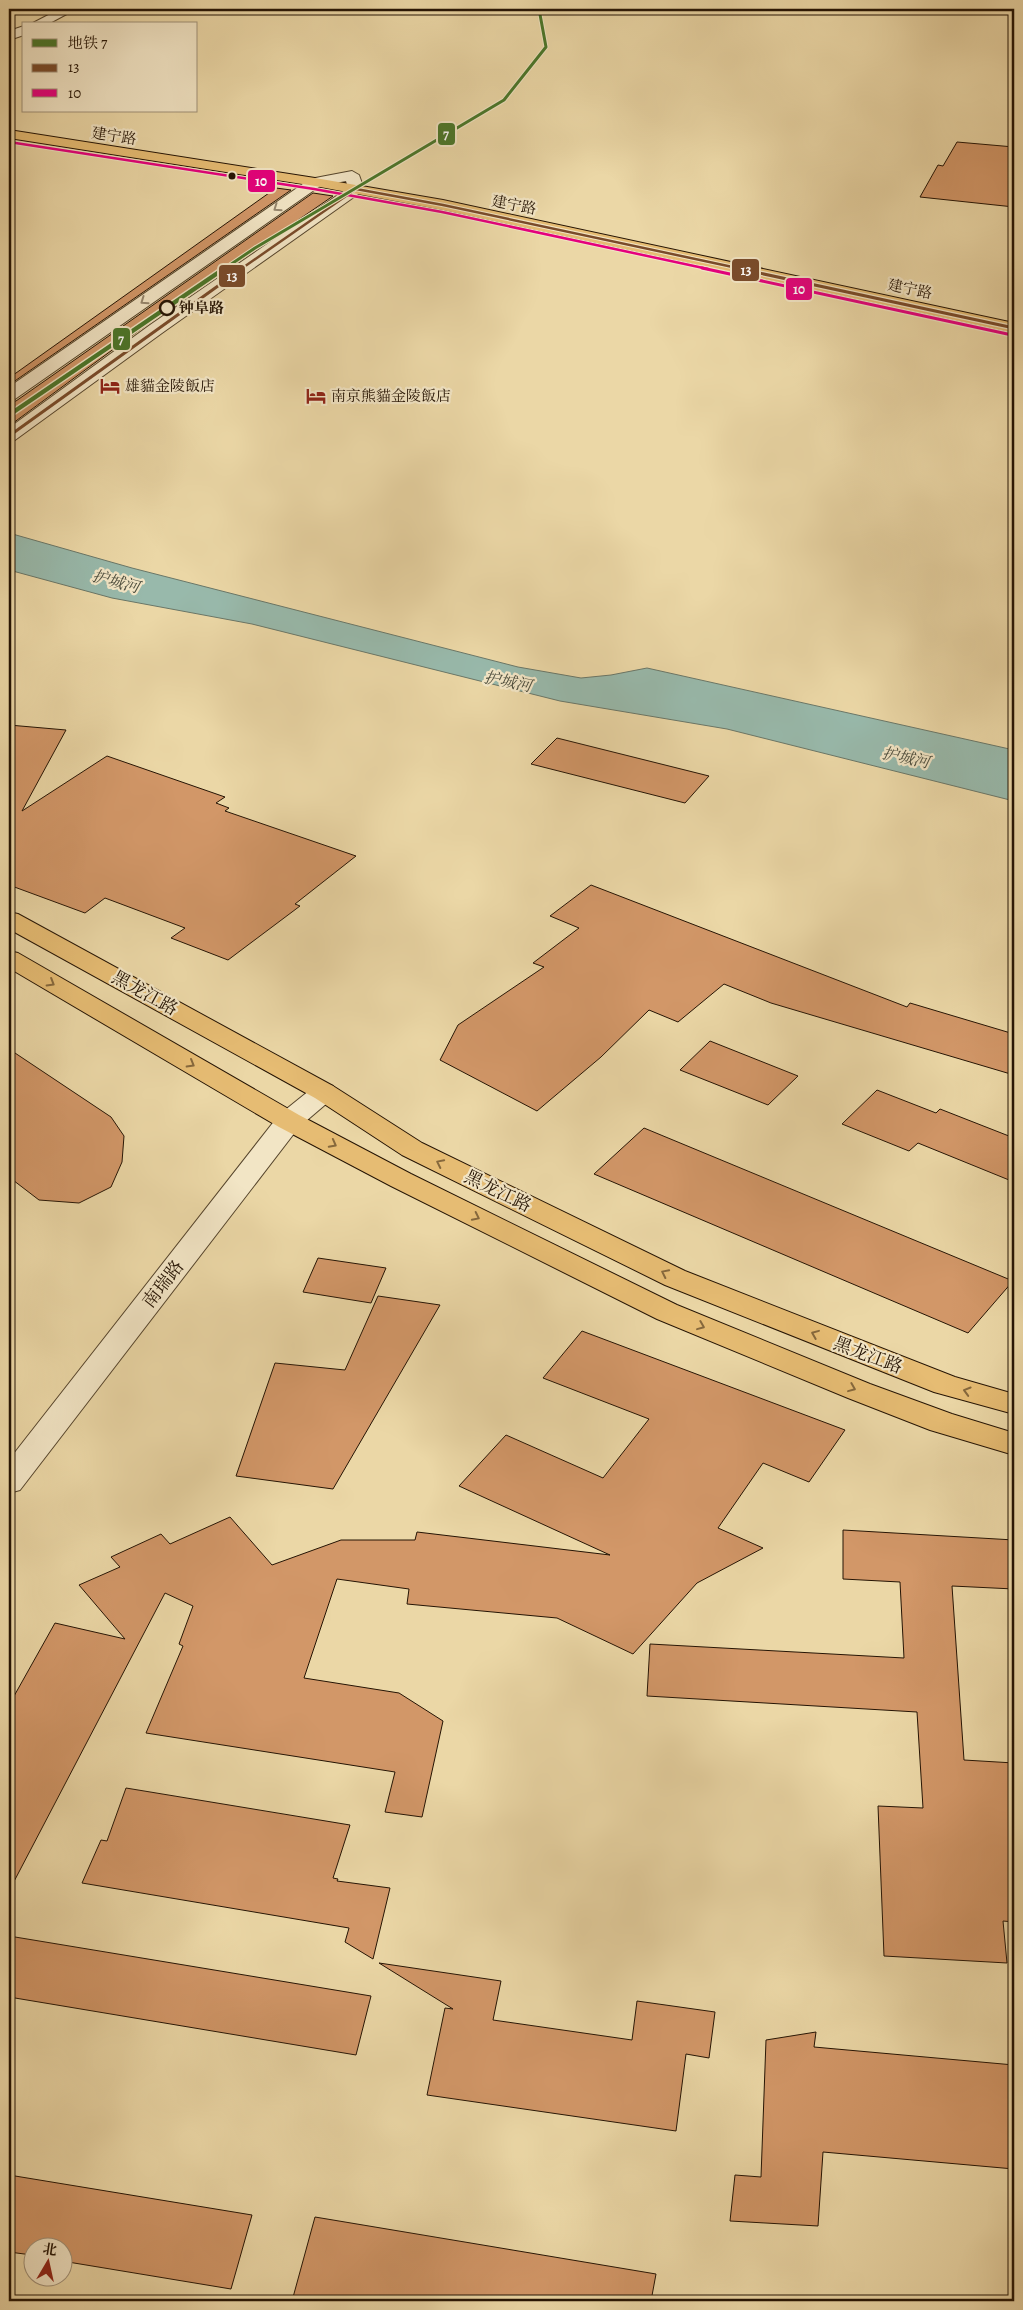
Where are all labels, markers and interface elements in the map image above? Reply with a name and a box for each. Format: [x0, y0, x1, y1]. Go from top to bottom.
legend [22, 22, 198, 112]
text: 地铁 7 [68, 33, 108, 53]
text: 13 [68, 57, 79, 77]
text: 10 [68, 83, 81, 103]
line badge: 7 [437, 122, 456, 146]
street label: 建宁路 [90, 123, 138, 149]
text: 7 [443, 125, 449, 144]
line badge: 10 [247, 169, 276, 193]
unlabelled marker [227, 171, 237, 181]
text: 10 [255, 172, 267, 191]
street label: 建宁路 [490, 191, 538, 219]
one-way arrow [273, 202, 283, 211]
line badge: 13 [731, 258, 760, 282]
text: 13 [740, 261, 752, 280]
line badge: 13 [218, 264, 246, 288]
text: 13 [226, 267, 238, 286]
street label: 建宁路 [886, 275, 934, 303]
line badge: 10 [785, 277, 813, 301]
text: 10 [793, 280, 805, 299]
one-way arrow [140, 295, 150, 304]
place label: 钟阜路 [179, 298, 224, 318]
marker: 钟阜路 [159, 300, 175, 316]
line badge: 7 [112, 327, 131, 351]
text: 7 [118, 330, 124, 349]
hotel icon: 雄貓金陵飯店 [99, 375, 121, 397]
place label: 雄貓金陵飯店 [125, 376, 215, 396]
hotel icon: 南京熊貓金陵飯店 [305, 385, 327, 407]
place label: 南京熊貓金陵飯店 [331, 386, 451, 406]
water label: 护城河 [90, 565, 145, 600]
water label: 护城河 [482, 667, 536, 698]
water label: 护城河 [880, 742, 934, 774]
street label: 黑龙江路 [108, 965, 182, 1021]
one-way arrow [45, 976, 54, 986]
one-way arrow [186, 1058, 195, 1068]
one-way arrow [328, 1138, 337, 1148]
one-way arrow [436, 1159, 445, 1169]
street label: 黑龙江路 [460, 1164, 536, 1218]
one-way arrow [471, 1211, 480, 1221]
street label: 南瑞路 [137, 1255, 189, 1313]
one-way arrow [661, 1268, 670, 1279]
one-way arrow [697, 1321, 705, 1331]
one-way arrow [811, 1330, 820, 1341]
street label: 黑龙江路 [830, 1331, 906, 1379]
one-way arrow [847, 1382, 856, 1393]
one-way arrow [964, 1386, 972, 1396]
north arrow [22, 2238, 72, 2288]
text: 北 [42, 2239, 58, 2260]

